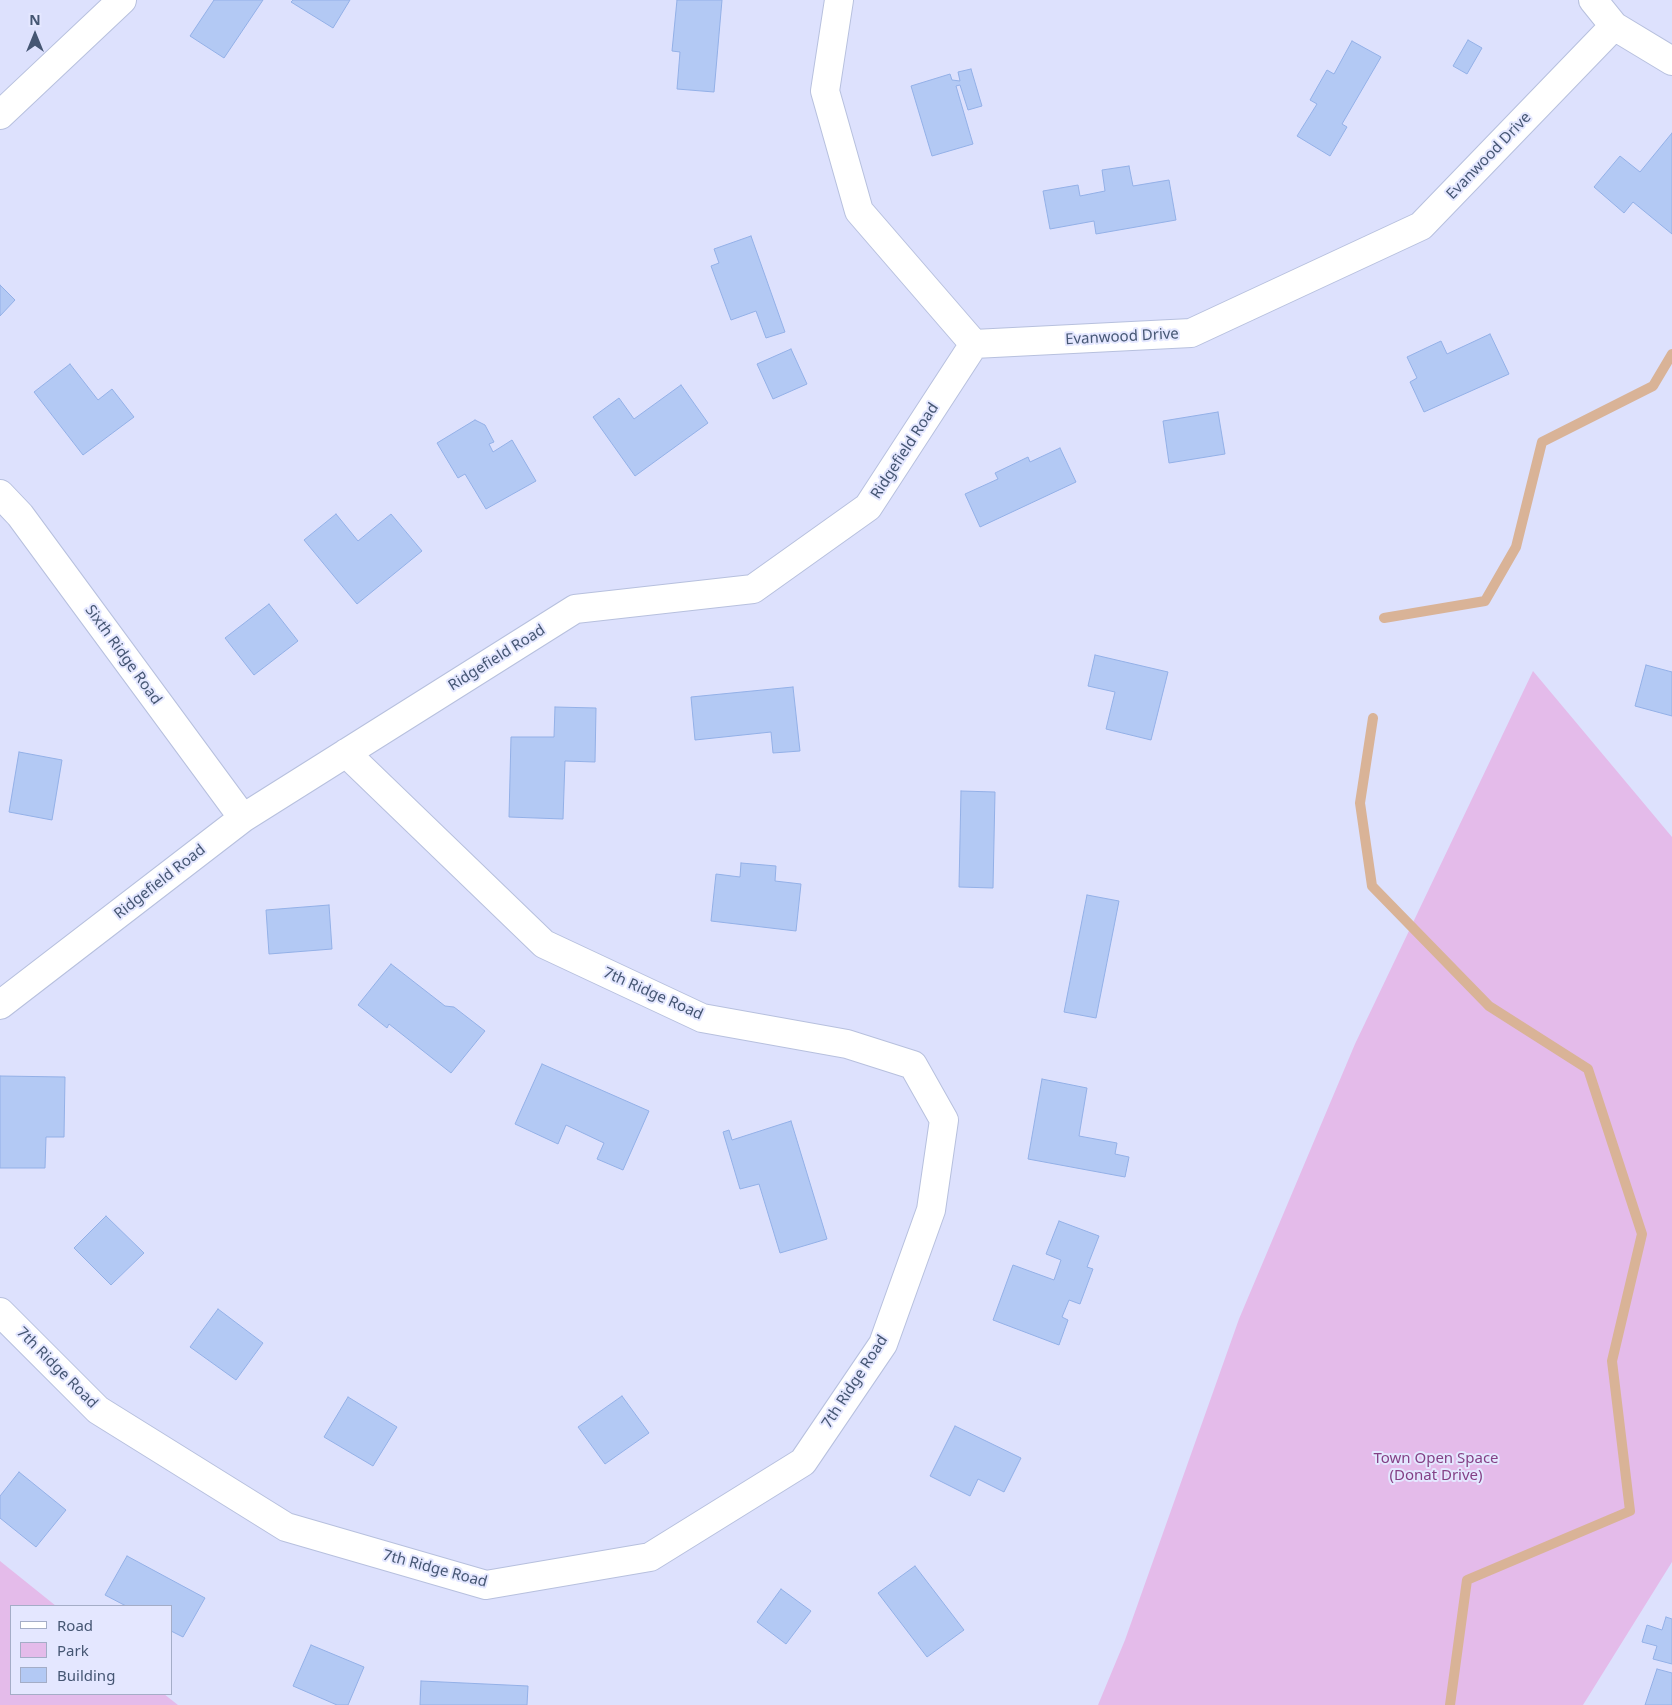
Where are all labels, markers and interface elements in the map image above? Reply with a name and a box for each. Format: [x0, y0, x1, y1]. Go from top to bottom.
north arrow [10, 10, 60, 60]
text: N [29, 10, 41, 29]
street label: Evanwood Drive [1443, 109, 1535, 203]
street label: Evanwood Drive [1065, 325, 1179, 349]
street label: Ridgefield Road [867, 400, 943, 502]
street label: Sixth Ridge Road [81, 602, 165, 708]
street label: Ridgefield Road [445, 621, 549, 695]
street label: Ridgefield Road [111, 841, 209, 923]
street label: 7th Ridge Road [600, 964, 706, 1024]
street label: 7th Ridge Road [13, 1324, 101, 1412]
street label: 7th Ridge Road [818, 1332, 892, 1432]
park label: Town Open Space (Donat Drive) [1373, 1450, 1499, 1485]
street label: 7th Ridge Road [381, 1546, 489, 1592]
legend [10, 1605, 172, 1695]
text: Road [57, 1615, 93, 1635]
text: Park [57, 1640, 89, 1660]
text: Building [57, 1665, 115, 1685]

